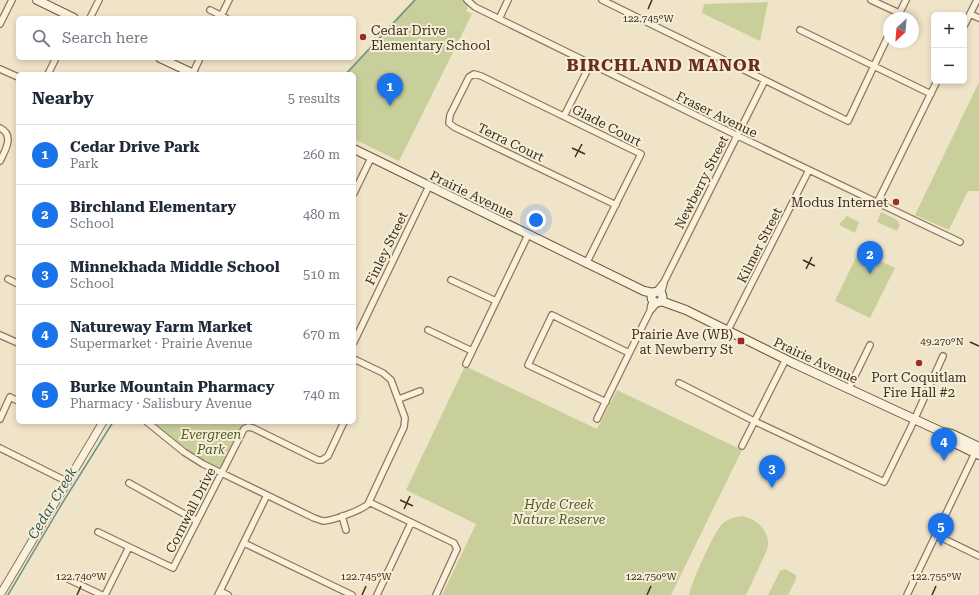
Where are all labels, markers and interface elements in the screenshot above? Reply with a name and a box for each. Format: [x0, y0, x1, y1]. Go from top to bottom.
north arrow [883, 12, 919, 48]
map controls [931, 12, 967, 84]
button: + [931, 12, 967, 48]
text: 122.745°W [622, 13, 674, 24]
search box [16, 16, 356, 60]
place label: Cedar Drive Elementary School [371, 23, 490, 53]
icon: search [30, 27, 52, 49]
text: Search here [62, 29, 148, 47]
marker: Cedar Drive Elementary School [358, 32, 368, 42]
button: − [931, 48, 967, 84]
district label: BIRCHLAND MANOR [567, 55, 761, 75]
pin: 1 [377, 73, 403, 106]
text: Nearby [32, 88, 94, 108]
street label: Fraser Avenue [674, 88, 760, 141]
text: 5 results [288, 91, 340, 106]
street label: Glade Court [570, 102, 644, 149]
street label: Terra Court [475, 120, 546, 165]
street label: Newberry Street [671, 133, 732, 231]
text: Cedar Drive Park [70, 138, 200, 156]
text: 1 [41, 147, 49, 162]
text: 260 m [303, 147, 340, 162]
text: Park [70, 156, 99, 171]
street label: Prairie Avenue [427, 168, 516, 221]
place label: Modus Internet [791, 195, 888, 210]
marker: Modus Internet [891, 197, 901, 207]
text: Birchland Elementary [70, 198, 236, 216]
street label: Kilmer Street [734, 205, 785, 285]
text: 2 [41, 207, 49, 222]
text: 480 m [303, 207, 340, 222]
street label: Finley Street [362, 209, 411, 287]
your location [526, 210, 546, 230]
text: School [70, 216, 114, 231]
pin: 2 [857, 241, 883, 274]
text: Minnekhada Middle School [70, 258, 280, 276]
text: 3 [41, 267, 49, 282]
text: 510 m [303, 267, 340, 282]
text: School [70, 276, 114, 291]
text: Natureway Farm Market [70, 318, 252, 336]
text: 4 [41, 327, 49, 342]
text: 670 m [303, 327, 340, 342]
place label: Prairie Ave (WB) at Newberry St [631, 327, 733, 357]
street label: Prairie Avenue [771, 334, 860, 387]
text: Supermarket · Prairie Avenue [70, 336, 252, 351]
marker: Prairie Ave (WB) at Newberry St [736, 336, 746, 346]
text: 49.270°N [920, 336, 964, 347]
marker: Port Coquitlam Fire Hall #2 [914, 358, 924, 368]
place label: Port Coquitlam Fire Hall #2 [871, 370, 967, 400]
text: Burke Mountain Pharmacy [70, 378, 275, 396]
text: 5 [41, 387, 49, 402]
text: 740 m [303, 387, 340, 402]
text: Pharmacy · Salisbury Avenue [70, 396, 252, 411]
park label: Evergreen Park [180, 427, 241, 457]
pin: 4 [931, 428, 957, 461]
pin: 3 [759, 455, 785, 488]
water label: Cedar Creek [24, 464, 80, 542]
street label: Cornwall Drive [162, 465, 218, 555]
park label: Hyde Creek Nature Reserve [512, 497, 606, 527]
pin: 5 [928, 513, 954, 546]
text: 122.740°W [55, 571, 107, 582]
text: 122.745°W [340, 571, 392, 582]
text: 122.750°W [625, 571, 677, 582]
text: 122.755°W [910, 571, 962, 582]

